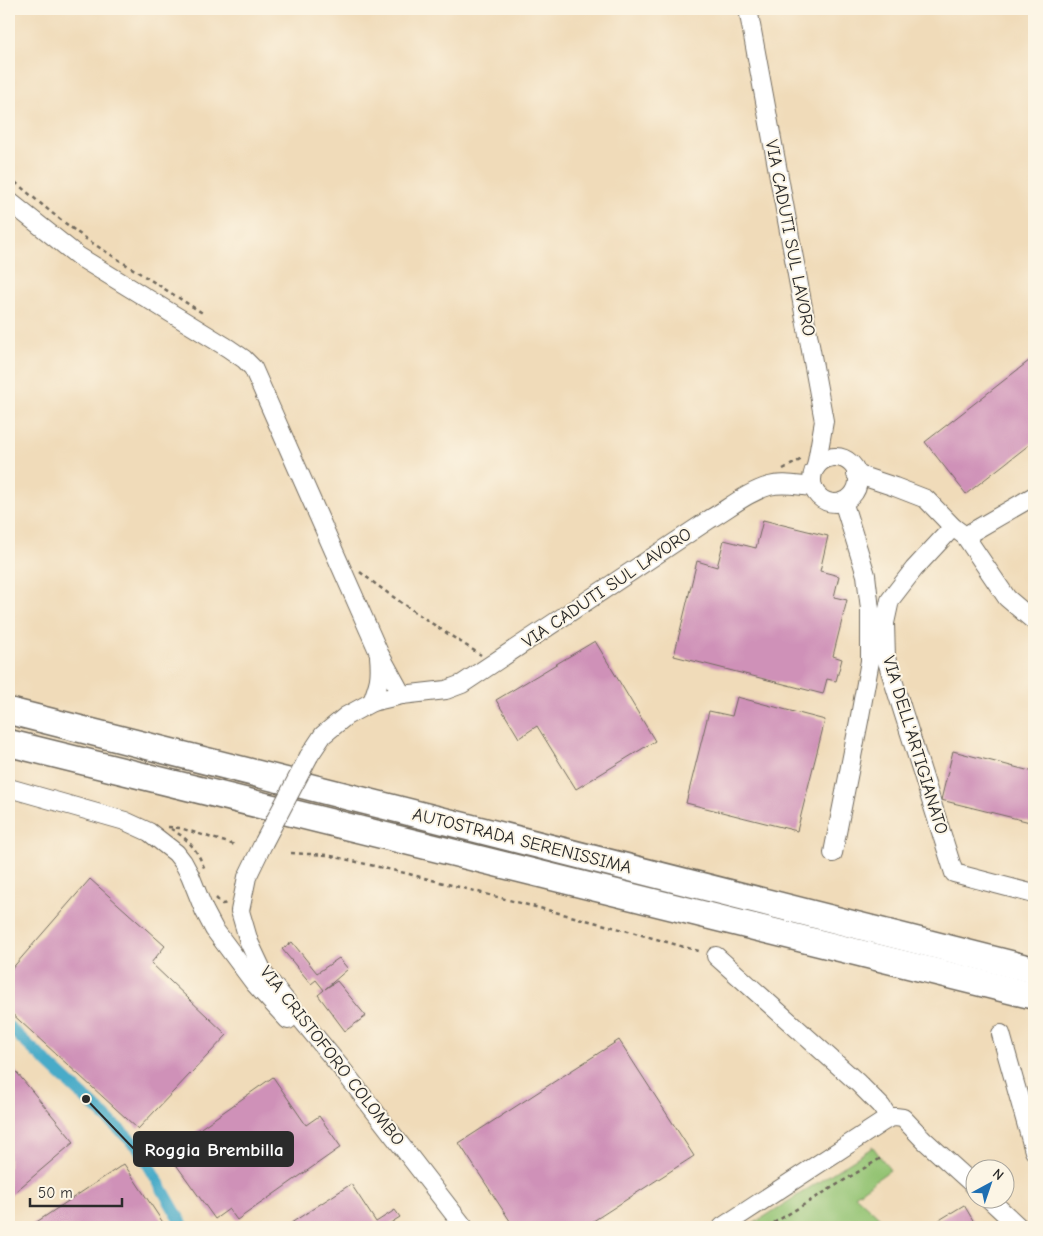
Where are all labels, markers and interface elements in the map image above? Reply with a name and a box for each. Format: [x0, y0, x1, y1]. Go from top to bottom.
street label: VIA CADUTI SUL LAVORO [761, 138, 819, 338]
street label: VIA CADUTI SUL LAVORO [518, 523, 696, 653]
street label: VIA DELL'ARTIGIANATO [878, 653, 952, 837]
street label: AUTOSTRADA SERENISSIMA [410, 804, 634, 878]
street label: VIA CRISTOFORO COLOMBO [255, 962, 409, 1150]
callout: Roggia Brembilla [134, 1132, 293, 1166]
text: Roggia Brembilla [144, 1139, 284, 1161]
north arrow [966, 1158, 1016, 1208]
text: N [989, 1165, 1007, 1184]
scale bar [30, 1176, 122, 1208]
text: 50 m [38, 1184, 73, 1202]

